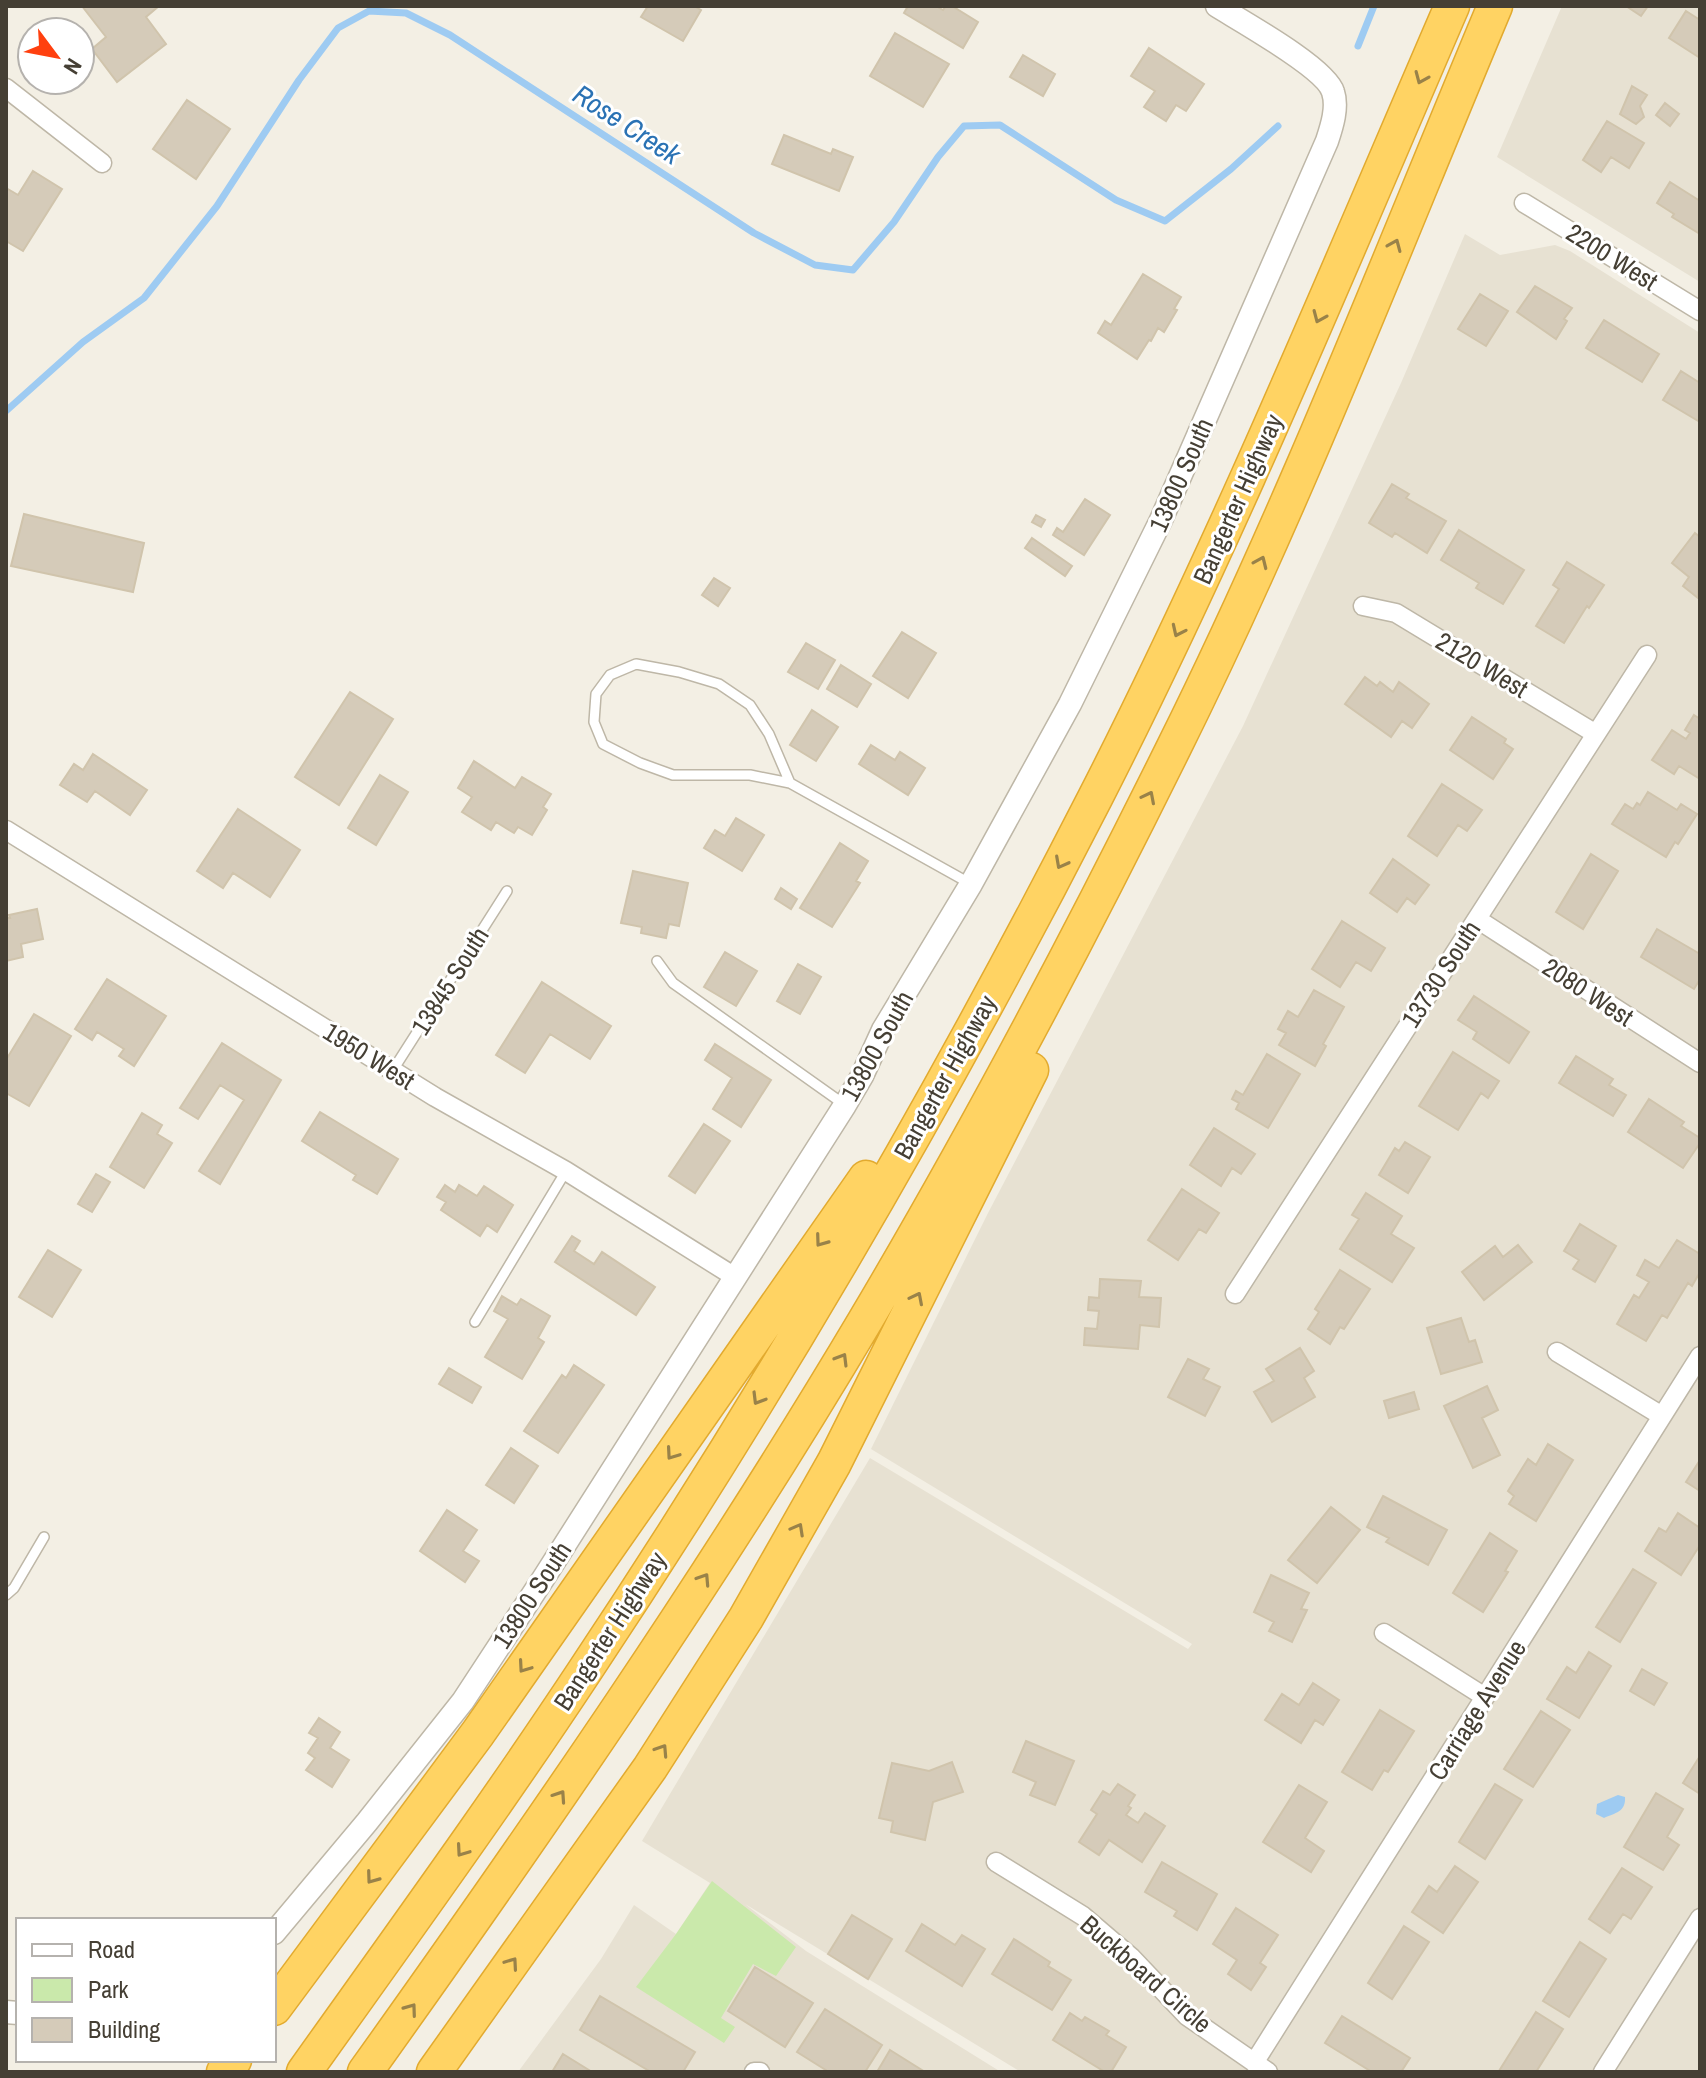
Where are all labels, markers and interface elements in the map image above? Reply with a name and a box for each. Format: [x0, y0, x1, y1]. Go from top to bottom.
north arrow [16, 16, 96, 96]
text: N [57, 53, 89, 80]
one-way arrow [1415, 69, 1431, 84]
water label: Rose Creek [566, 75, 689, 174]
street label: 2200 West [1560, 215, 1665, 298]
one-way arrow [1385, 239, 1402, 253]
one-way arrow [1313, 309, 1329, 323]
street label: Bangerter Highway [1184, 408, 1291, 589]
street label: 13800 South [1140, 412, 1221, 537]
one-way arrow [1251, 555, 1267, 570]
one-way arrow [1172, 622, 1188, 637]
street label: 2120 West [1430, 623, 1535, 706]
one-way arrow [1140, 790, 1155, 805]
one-way arrow [1056, 854, 1071, 869]
street label: 13730 South [1393, 913, 1488, 1034]
street label: 13845 South [403, 920, 496, 1041]
street label: 2080 West [1536, 949, 1640, 1034]
street label: 13800 South [832, 984, 921, 1107]
street label: Bangerter Highway [885, 988, 1004, 1165]
street label: 1950 West [317, 1014, 422, 1097]
one-way arrow [816, 1232, 831, 1246]
one-way arrow [908, 1291, 923, 1306]
one-way arrow [832, 1353, 848, 1368]
one-way arrow [752, 1390, 768, 1405]
one-way arrow [667, 1445, 682, 1459]
one-way arrow [788, 1522, 803, 1537]
street label: 13800 South [484, 1534, 579, 1655]
street label: Bangerter Highway [545, 1544, 674, 1717]
one-way arrow [694, 1573, 709, 1588]
street label: Carriage Avenue [1419, 1633, 1534, 1787]
one-way arrow [519, 1659, 534, 1673]
one-way arrow [652, 1744, 667, 1759]
one-way arrow [550, 1790, 565, 1805]
one-way arrow [457, 1842, 472, 1856]
one-way arrow [367, 1870, 382, 1884]
street label: Buckboard Circle [1073, 1907, 1220, 2040]
legend [16, 1918, 276, 2062]
text: Road [88, 1933, 135, 1965]
one-way arrow [502, 1957, 517, 1972]
text: Park [88, 1973, 129, 2005]
one-way arrow [401, 2003, 416, 2017]
text: Building [88, 2013, 160, 2045]

